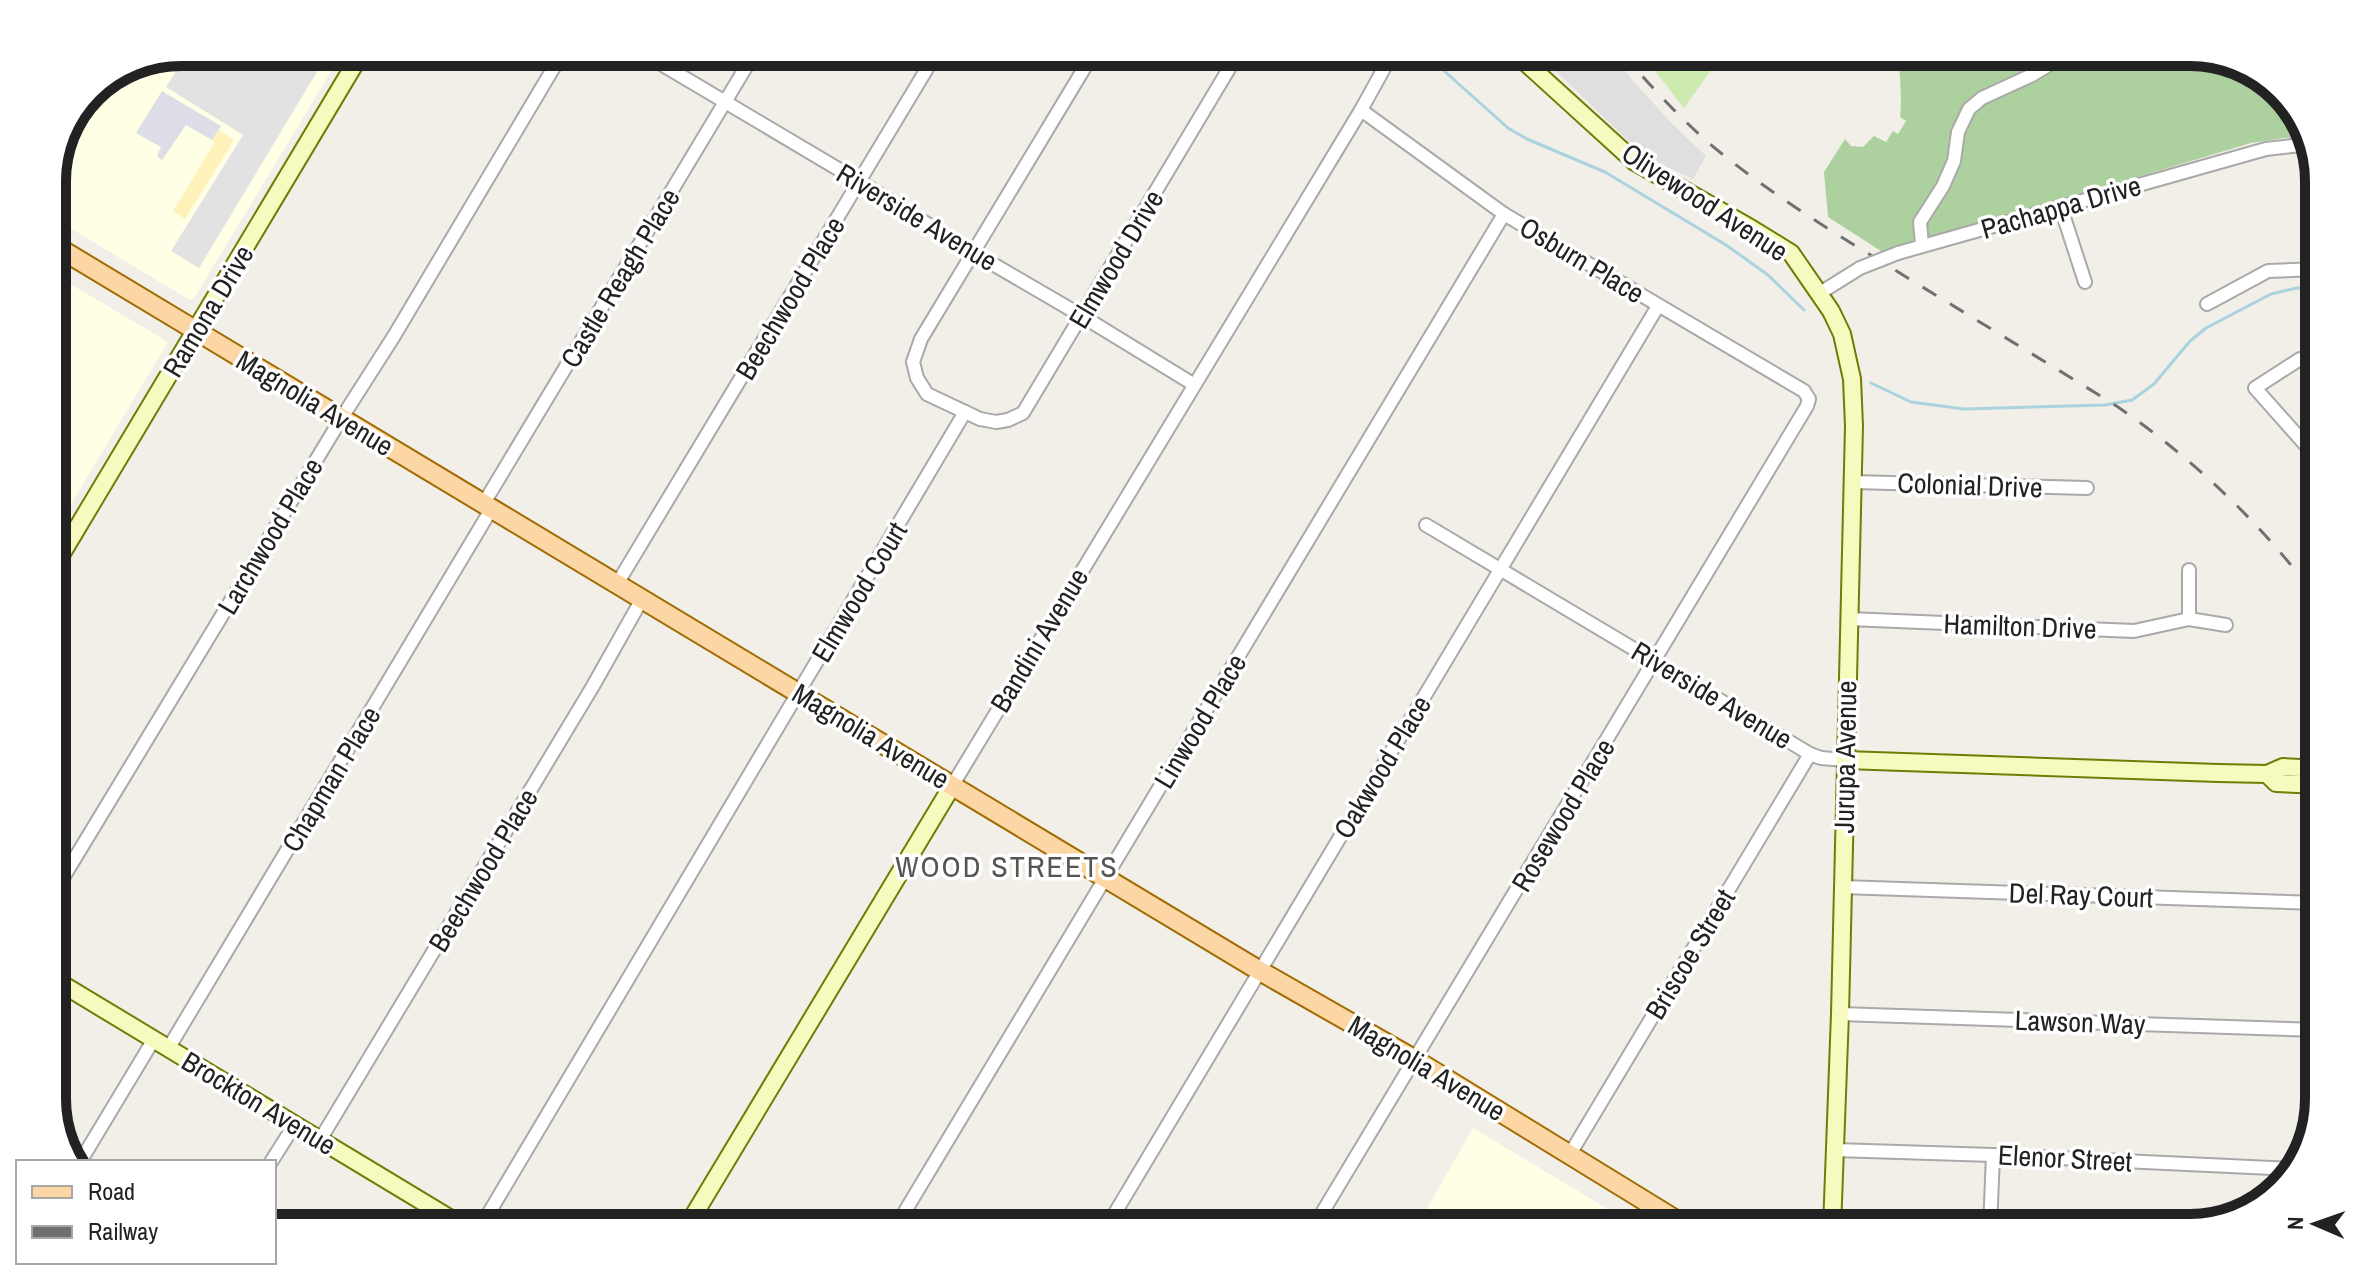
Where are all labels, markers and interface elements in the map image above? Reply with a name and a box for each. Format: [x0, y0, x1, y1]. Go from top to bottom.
street label: Olivewood Avenue [1615, 134, 1795, 270]
street label: Riverside Avenue [830, 154, 1004, 280]
street label: Pachappa Drive [1977, 166, 2145, 248]
street label: Castle Reagh Place [551, 181, 689, 375]
street label: Elmwood Drive [1060, 183, 1172, 335]
street label: Osburn Place [1513, 208, 1651, 312]
street label: Beechwood Place [726, 209, 854, 387]
street label: Ramona Drive [154, 238, 262, 384]
street label: Magnolia Avenue [229, 341, 401, 465]
street label: Larchwood Place [208, 451, 332, 621]
street label: Colonial Drive [1897, 463, 2043, 507]
street label: Elmwood Court [802, 515, 916, 669]
street label: Bandini Avenue [981, 561, 1097, 719]
street label: Hamilton Drive [1943, 604, 2097, 648]
street label: Riverside Avenue [1625, 632, 1799, 758]
street label: Linwood Place [1145, 647, 1255, 795]
street label: Magnolia Avenue [785, 674, 957, 798]
street label: Jurupa Avenue [1825, 680, 1865, 834]
street label: Oakwood Place [1324, 688, 1440, 846]
street label: Chapman Place [273, 699, 389, 859]
street label: Rosewood Place [1502, 731, 1624, 899]
street label: Beechwood Place [419, 781, 547, 959]
district label: WOOD STREETS [895, 846, 1119, 886]
street label: Del Ray Court [2008, 873, 2154, 917]
street label: Briscoe Street [1636, 882, 1744, 1026]
street label: Lawson Way [2014, 1001, 2146, 1043]
street label: Magnolia Avenue [1341, 1006, 1513, 1130]
street label: Brockton Avenue [175, 1042, 343, 1164]
street label: Elenor Street [1997, 1136, 2133, 1180]
legend [16, 1160, 276, 1264]
text: Road [88, 1175, 135, 1207]
north arrow [2275, 1184, 2355, 1264]
text: Railway [88, 1215, 158, 1247]
text: N [2280, 1216, 2310, 1230]

